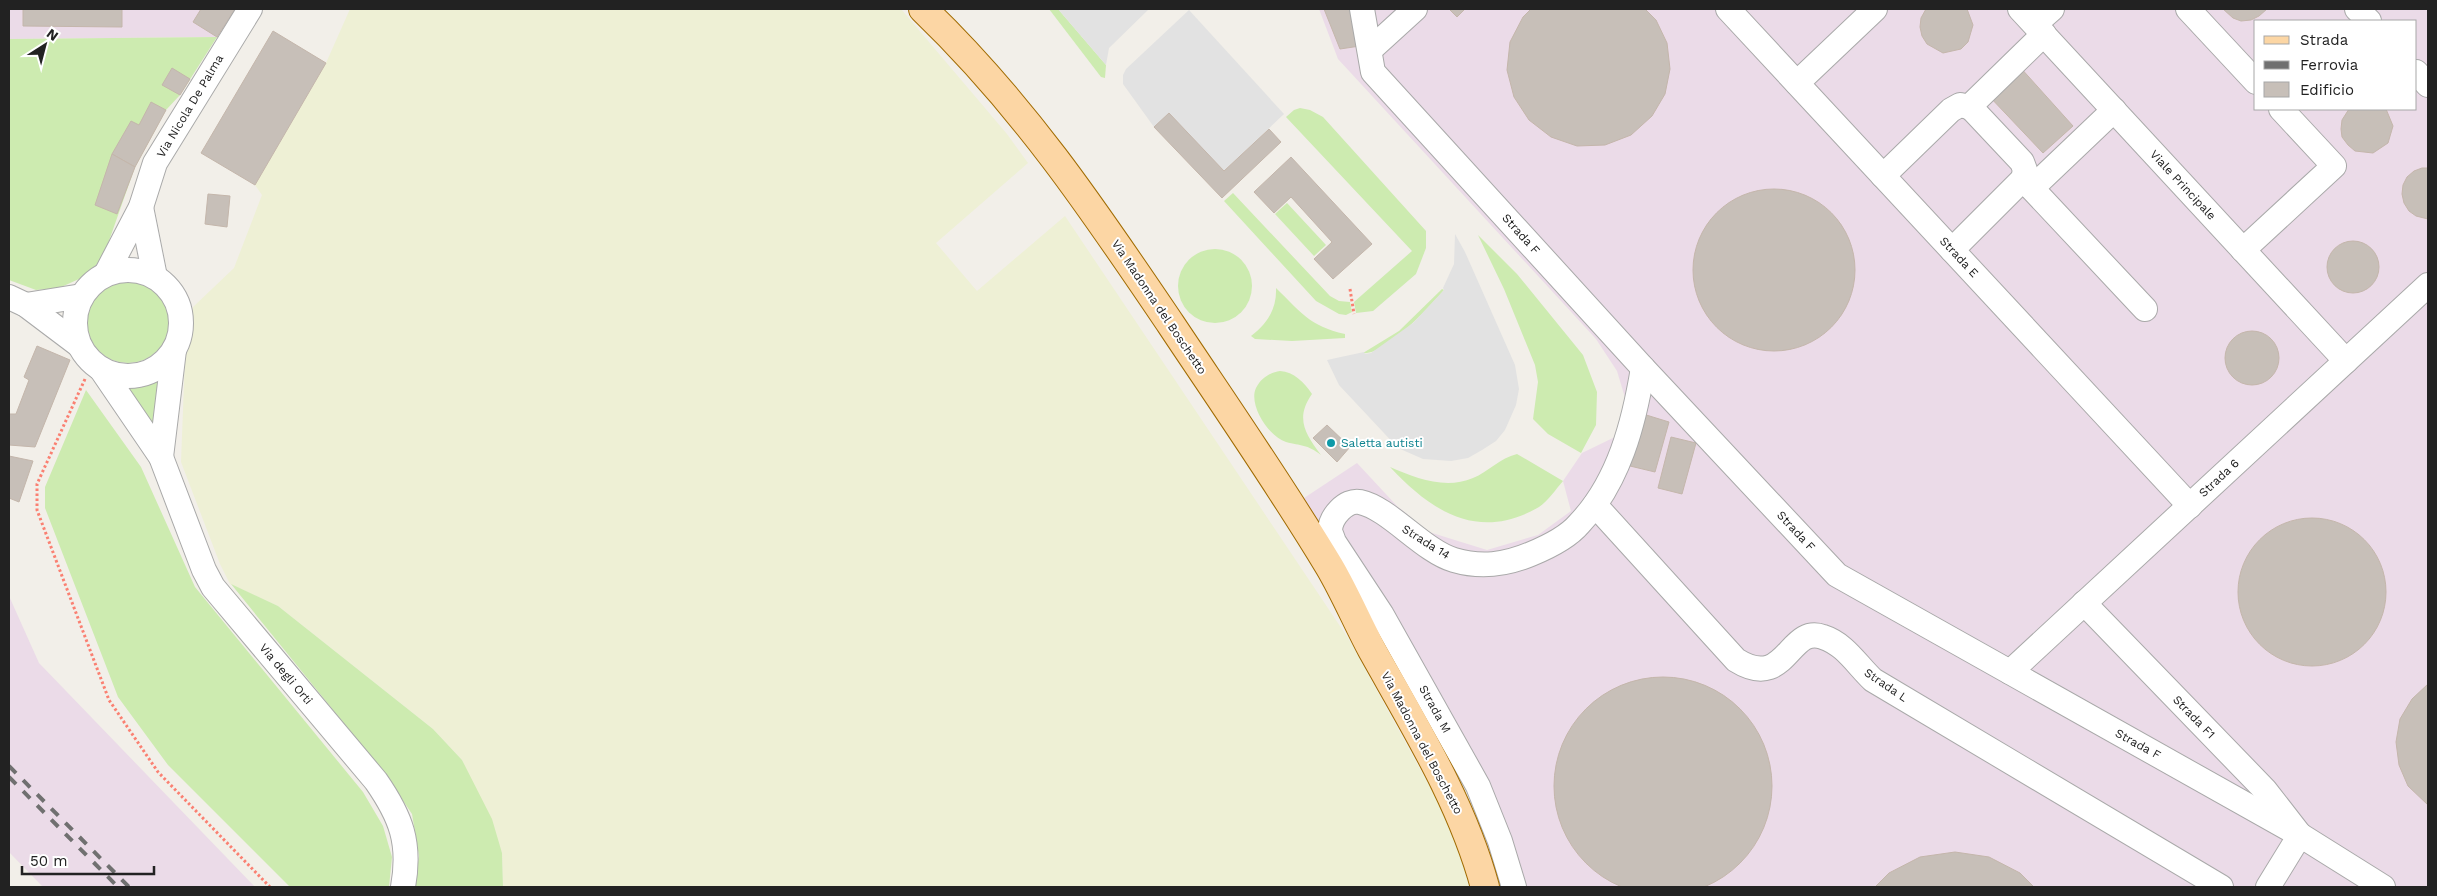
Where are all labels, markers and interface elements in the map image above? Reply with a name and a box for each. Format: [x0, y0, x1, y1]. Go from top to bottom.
north arrow [20, 20, 70, 70]
legend [2254, 20, 2417, 110]
text: N [44, 25, 62, 44]
text: Strada [2300, 31, 2349, 49]
street label: Via Nicola De Palma [154, 52, 226, 160]
text: Ferrovia [2300, 56, 2359, 74]
text: Edificio [2300, 81, 2354, 99]
street label: Viale Principale [2147, 147, 2219, 223]
street label: Strada F [1499, 211, 1543, 257]
street label: Strada E [1937, 234, 1981, 280]
street label: Via Madonna del Boschetto [1109, 237, 1209, 377]
place label: Saletta autisti [1341, 436, 1423, 450]
marker: Saletta autisti [1325, 437, 1337, 449]
street label: Strada 6 [2196, 456, 2242, 500]
street label: Strada F [1774, 508, 1818, 554]
street label: Strada 14 [1399, 522, 1453, 562]
street label: Via degli Orti [257, 641, 315, 707]
street label: Strada L [1862, 665, 1910, 705]
street label: Via Madonna del Boschetto [1378, 669, 1466, 817]
street label: Strada M [1416, 683, 1454, 735]
street label: Strada F1 [2170, 693, 2218, 741]
street label: Strada F [2113, 726, 2163, 762]
scale bar [22, 844, 155, 876]
text: 50 m [30, 852, 67, 870]

